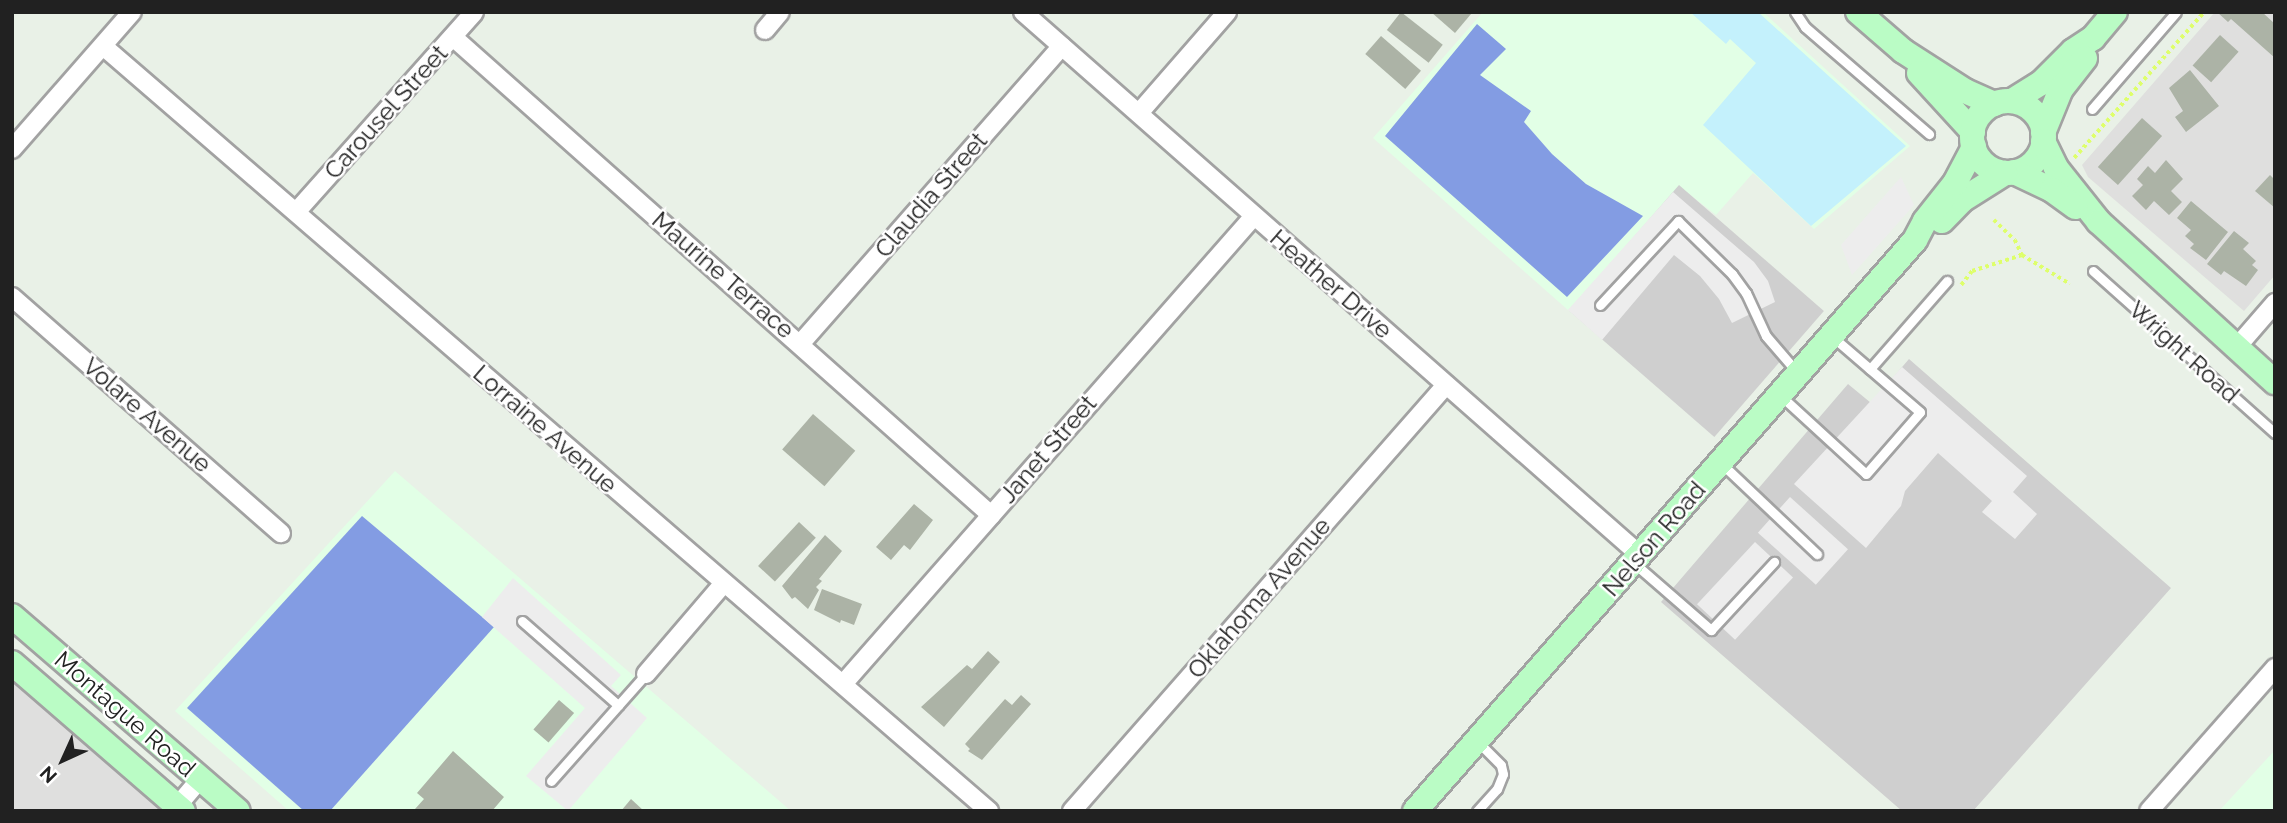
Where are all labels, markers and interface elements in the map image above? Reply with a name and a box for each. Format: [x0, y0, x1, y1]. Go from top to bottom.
street label: Carousel Street [318, 39, 454, 185]
street label: Claudia Street [869, 127, 993, 263]
street label: Maurine Terrace [646, 205, 800, 345]
street label: Heather Drive [1264, 223, 1398, 345]
street label: Wright Road [2123, 295, 2245, 409]
street label: Volare Avenue [77, 351, 217, 479]
street label: Lorraine Avenue [467, 359, 623, 499]
street label: Janet Street [993, 389, 1103, 509]
street label: Nelson Road [1596, 476, 1712, 602]
street label: Oklahoma Avenue [1181, 512, 1337, 684]
street label: Montague Road [49, 645, 201, 783]
north arrow [28, 725, 98, 795]
text: N [35, 762, 61, 788]

